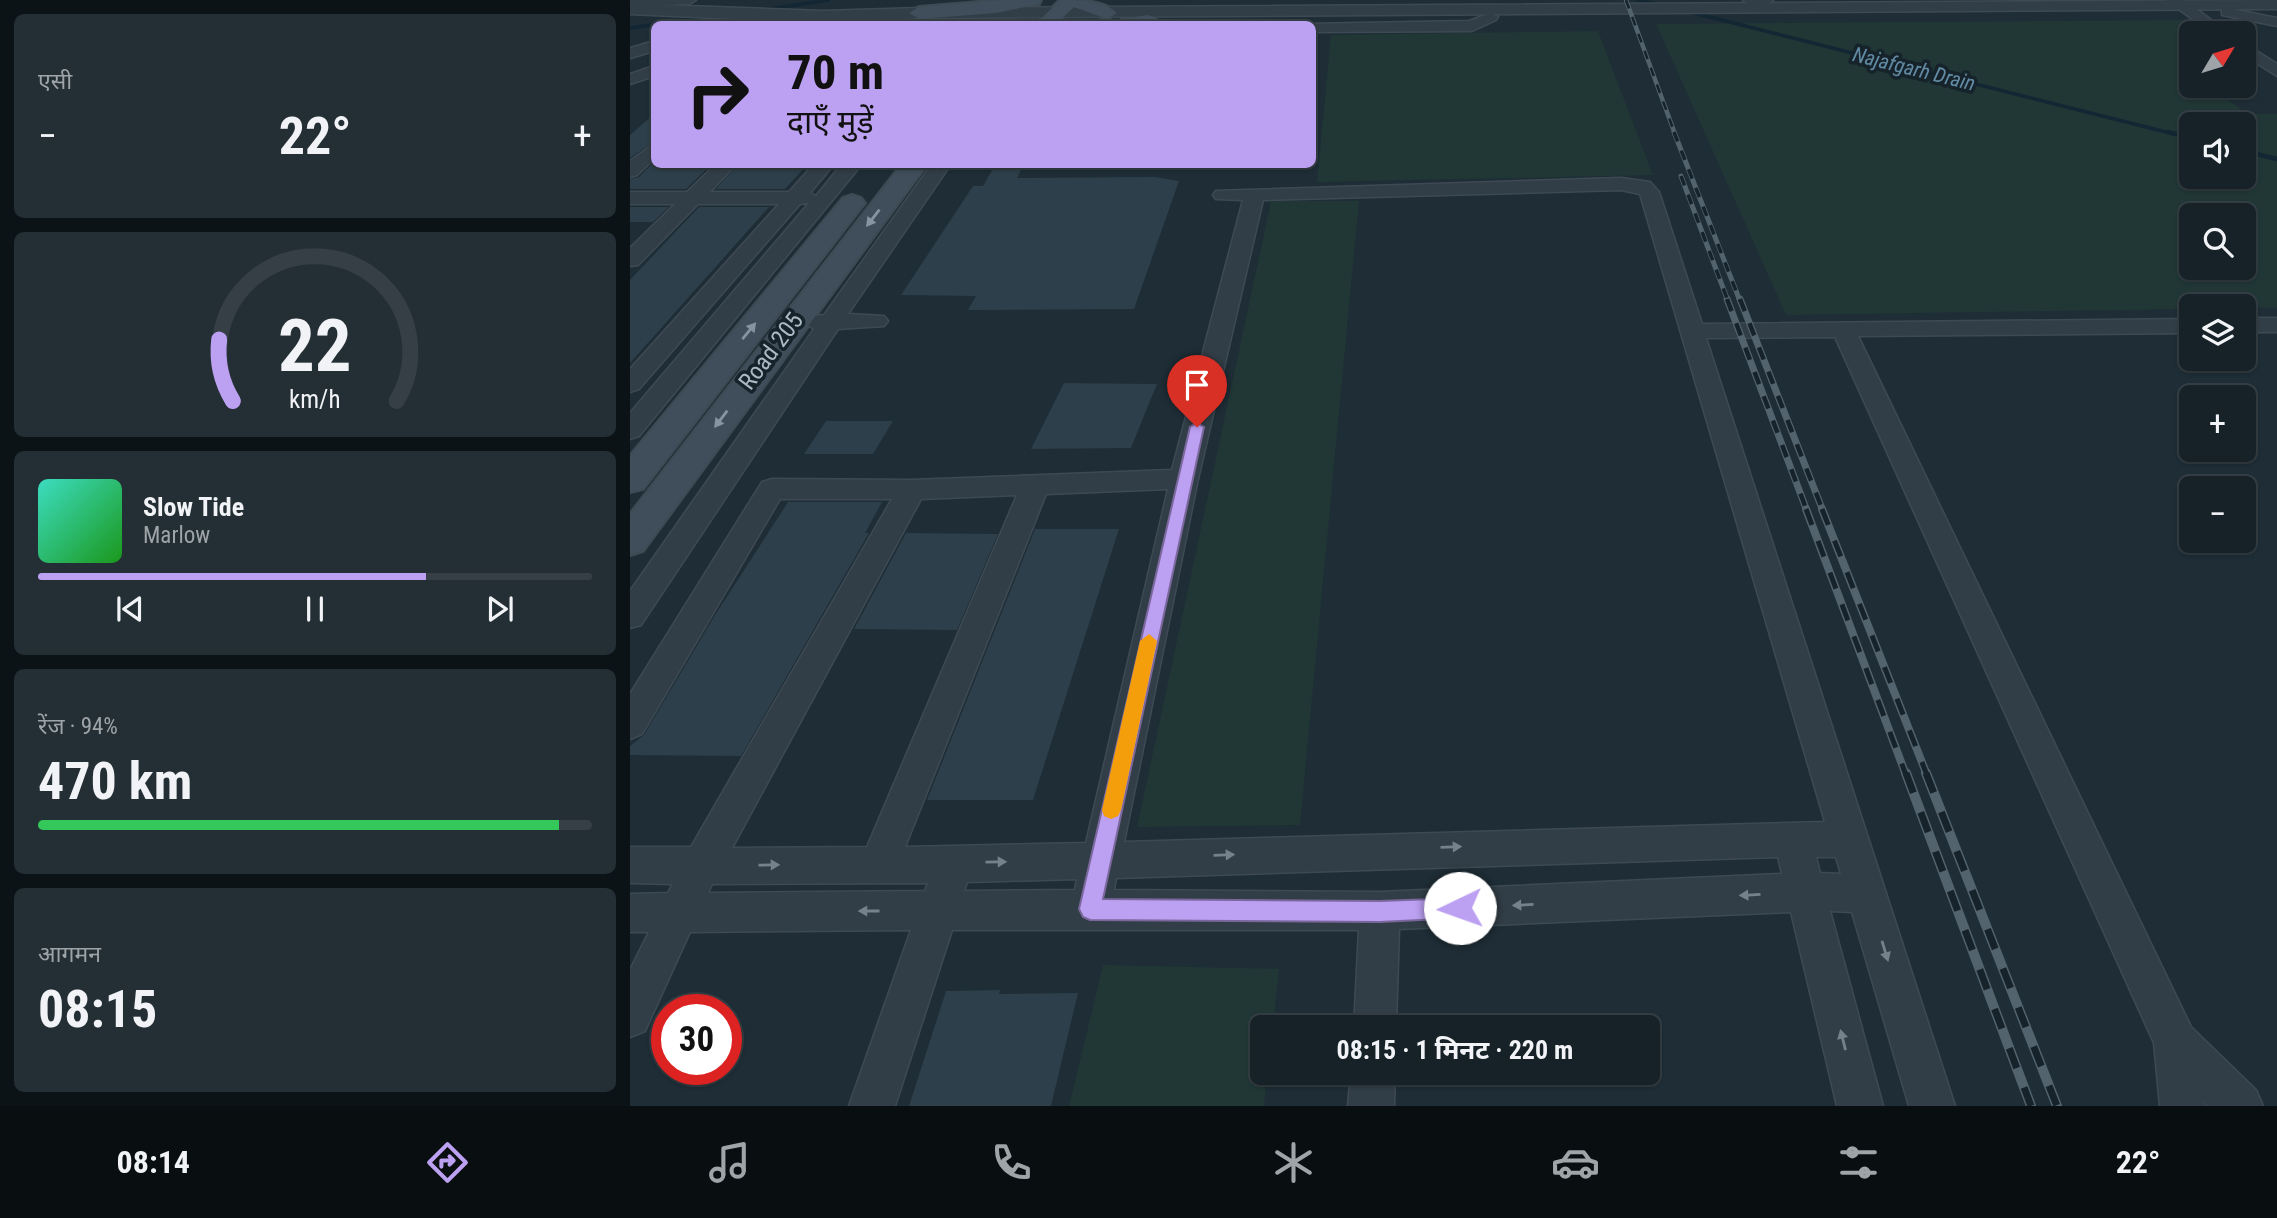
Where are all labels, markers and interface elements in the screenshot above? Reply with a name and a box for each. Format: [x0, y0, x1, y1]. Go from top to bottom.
north arrow [2179, 21, 2256, 98]
map controls [2179, 21, 2256, 553]
water label: Najafgarh Drain [1850, 42, 1978, 96]
text: 70 m [787, 44, 884, 101]
icon: right [672, 49, 763, 140]
text: एसी [38, 68, 72, 95]
text: दाएँ मुड़ें [787, 103, 874, 141]
text: 22° [279, 106, 351, 167]
button: sound [2179, 112, 2256, 189]
text: − [38, 114, 57, 158]
text: + [573, 114, 592, 158]
button: search [2179, 203, 2256, 280]
one-way arrow [866, 209, 881, 227]
button: layers [2179, 294, 2256, 371]
text: 22 [278, 303, 352, 389]
street label: Road 205 [733, 307, 809, 395]
one-way arrow [742, 323, 757, 341]
pin [1167, 355, 1227, 427]
icon: arrive [1178, 366, 1216, 404]
text: km/h [289, 384, 341, 413]
button: + [2179, 385, 2256, 462]
one-way arrow [714, 410, 728, 428]
button: − [2179, 476, 2256, 553]
text: Slow Tide [143, 492, 244, 522]
text: Marlow [143, 522, 210, 549]
icon: previous [111, 590, 149, 628]
icon: pause [296, 590, 334, 628]
icon: next [481, 590, 519, 628]
text: रेंज · 94% [38, 713, 118, 740]
text: 470 km [38, 751, 192, 812]
one-way arrow [1440, 841, 1462, 852]
one-way arrow [1213, 850, 1235, 861]
one-way arrow [986, 856, 1008, 868]
one-way arrow [758, 859, 780, 871]
position arrow [1423, 871, 1497, 945]
one-way arrow [1739, 889, 1761, 900]
one-way arrow [1512, 900, 1534, 911]
one-way arrow [858, 905, 880, 917]
text: आगमन [38, 941, 101, 968]
one-way arrow [1880, 941, 1891, 962]
text: 08:15 [38, 979, 157, 1040]
speed limit sign: 30 [651, 994, 742, 1085]
one-way arrow [1837, 1029, 1848, 1051]
text: 08:15 · 1 मिनट · 220 m [1337, 1035, 1573, 1065]
icon: directions [423, 1138, 472, 1187]
icon: music [705, 1138, 754, 1187]
icon: phone [987, 1138, 1036, 1187]
icon: climate [1269, 1138, 1318, 1187]
icon: car [1551, 1138, 1600, 1187]
icon: filters [1834, 1138, 1883, 1187]
text: 08:14 [117, 1143, 190, 1181]
text: 22° [2116, 1143, 2160, 1181]

